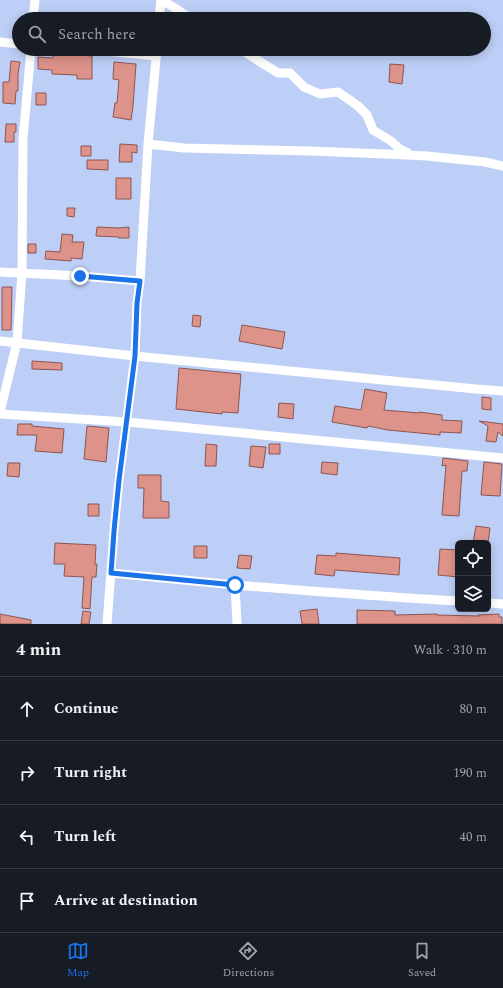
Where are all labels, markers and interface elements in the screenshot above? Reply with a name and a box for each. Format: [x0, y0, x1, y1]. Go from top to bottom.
search box [12, 12, 491, 56]
icon: search [26, 23, 48, 45]
text: Search here [58, 23, 136, 46]
route end [71, 267, 89, 285]
map controls [455, 540, 491, 612]
button: locate [455, 540, 491, 576]
route start [226, 576, 244, 594]
button: layers [455, 576, 491, 612]
text: 4 min [16, 637, 61, 663]
text: Walk · 310 m [413, 640, 487, 660]
text: Continue [54, 697, 119, 720]
icon: ahead [16, 698, 38, 720]
text: 80 m [460, 699, 487, 719]
text: Turn right [54, 761, 127, 784]
icon: right [16, 762, 38, 784]
text: 190 m [453, 763, 487, 783]
text: Turn left [54, 825, 116, 848]
icon: left [16, 826, 38, 848]
text: 40 m [460, 827, 487, 847]
text: Arrive at destination [54, 889, 198, 912]
icon: arrive [16, 890, 38, 912]
tab: Map [67, 940, 89, 981]
tab: Directions [223, 940, 274, 981]
tab: Saved [408, 940, 436, 981]

